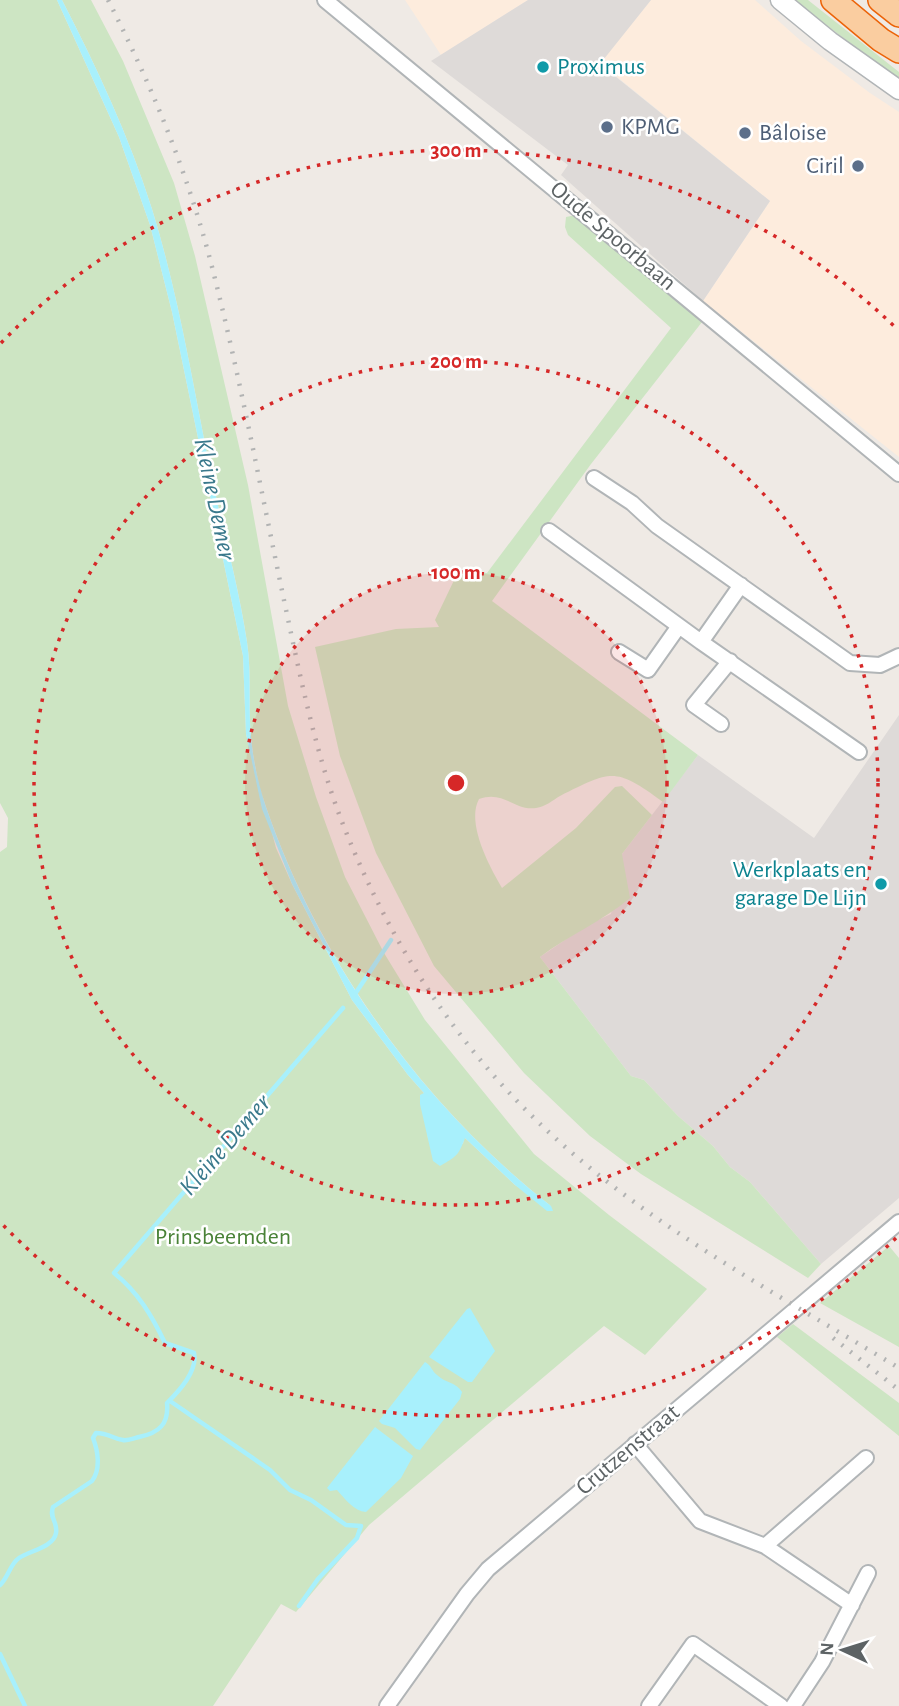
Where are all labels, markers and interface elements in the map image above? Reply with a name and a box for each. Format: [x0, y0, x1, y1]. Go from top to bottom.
place label: Proximus [557, 55, 645, 79]
marker: Proximus [535, 59, 551, 75]
place label: KPMG [621, 115, 680, 139]
marker: KPMG [599, 119, 615, 135]
place label: Bâloise [759, 121, 826, 145]
marker: Bâloise [737, 125, 753, 141]
text: 300 m [430, 140, 482, 161]
place label: Ciril [806, 154, 844, 178]
marker: Ciril [850, 158, 866, 174]
street label: Oude Spoorbaan [545, 177, 681, 295]
text: 200 m [430, 351, 482, 372]
water label: Kleine Demer [189, 436, 241, 564]
text: 100 m [431, 562, 481, 583]
centre of rings [444, 771, 468, 795]
place label: Werkplaats en garage De Lijn [733, 858, 867, 910]
marker: Werkplaats en garage De Lijn [873, 876, 889, 892]
water label: Kleine Demer [174, 1088, 277, 1200]
park label: Prinsbeemden [155, 1225, 291, 1249]
street label: Crutzenstraat [572, 1400, 684, 1500]
north arrow [808, 1615, 878, 1685]
text: N [818, 1642, 837, 1656]

